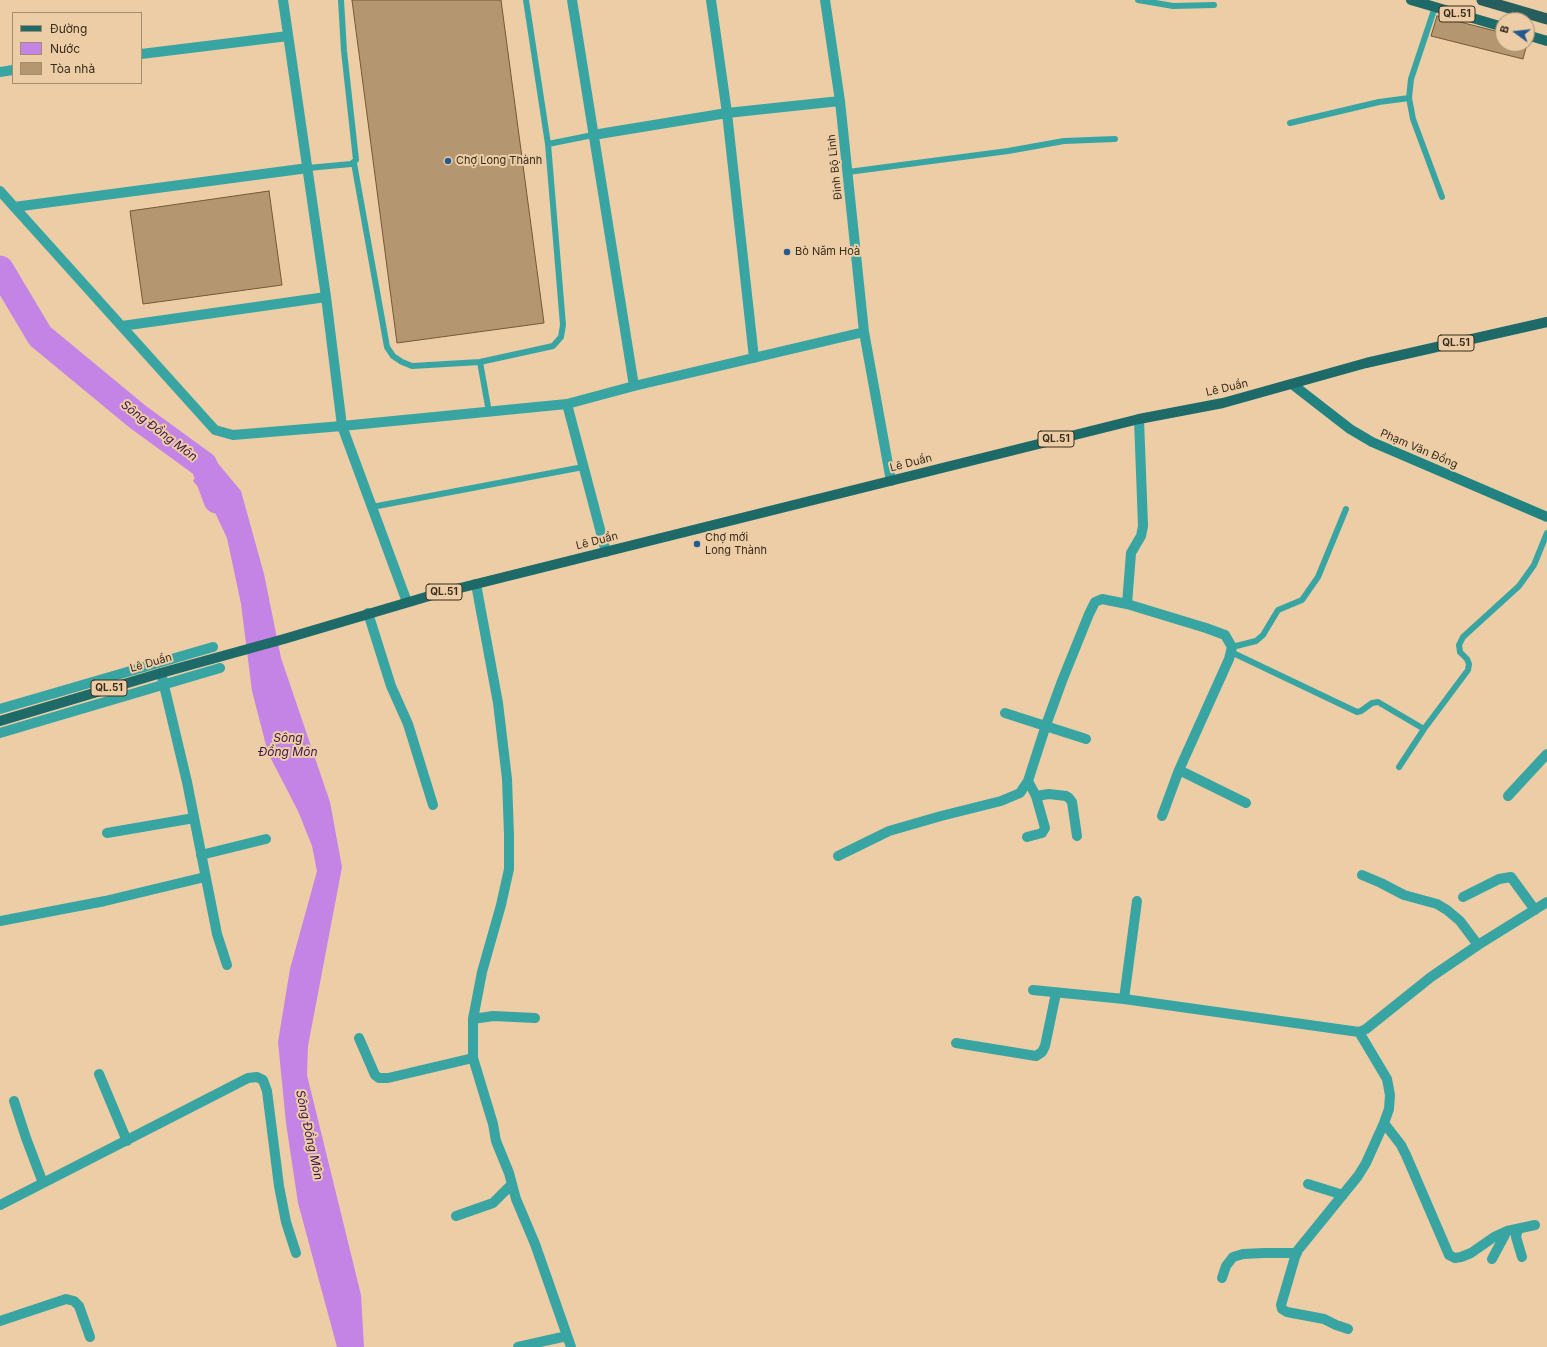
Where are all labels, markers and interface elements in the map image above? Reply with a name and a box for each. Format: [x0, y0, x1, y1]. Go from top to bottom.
road number: QL.51 [1439, 6, 1475, 22]
legend [12, 12, 142, 84]
north arrow [1495, 12, 1535, 52]
text: Đường [50, 21, 87, 36]
text: B [1497, 24, 1512, 34]
text: Nước [50, 41, 80, 56]
text: Tòa nhà [50, 61, 95, 76]
street label: Đinh Bộ Lĩnh [825, 134, 845, 200]
place label: Chợ Long Thành [456, 154, 542, 168]
marker: Chợ Long Thành [443, 156, 453, 166]
place label: Bò Năm Hoà [795, 245, 860, 259]
marker: Bò Năm Hoà [782, 247, 792, 257]
road number: QL.51 [1438, 335, 1474, 351]
street label: Lê Duẩn [1205, 377, 1249, 399]
water label: Sông Đồng Môn [118, 398, 200, 464]
street label: Phạm Văn Đồng [1378, 427, 1460, 471]
road number: QL.51 [1038, 431, 1074, 447]
street label: Lê Duẩn [889, 451, 933, 475]
street label: Lê Duẩn [575, 529, 619, 553]
place label: Chợ mới Long Thành [705, 531, 767, 557]
marker: Chợ mới Long Thành [692, 539, 702, 549]
road number: QL.51 [426, 584, 462, 600]
street label: Lê Duẩn [129, 651, 173, 675]
road number: QL.51 [91, 680, 127, 696]
water label: Sông Đồng Môn [259, 731, 317, 759]
water label: Sông Đồng Môn [292, 1089, 326, 1181]

